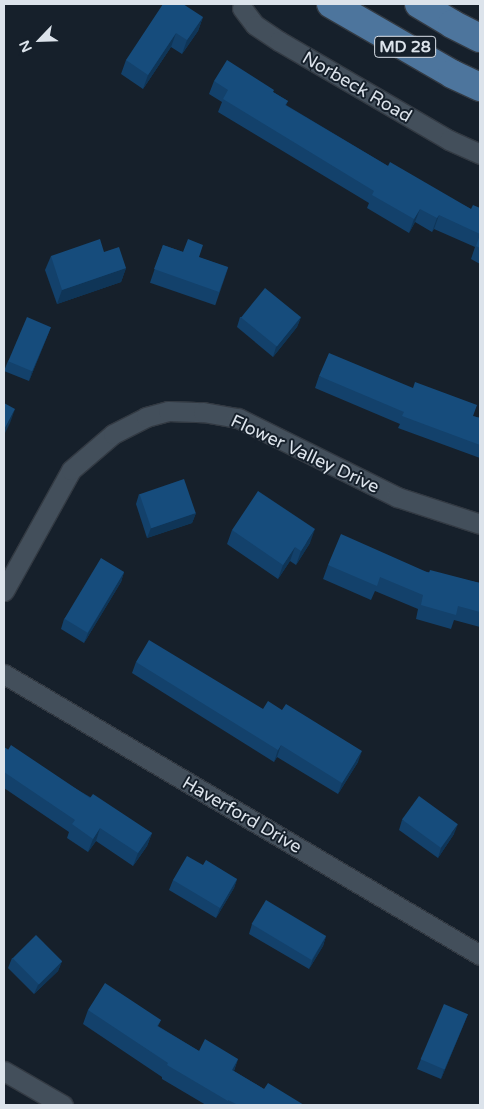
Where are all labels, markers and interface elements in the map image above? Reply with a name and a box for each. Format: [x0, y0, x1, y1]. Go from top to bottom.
north arrow [15, 15, 65, 65]
road number: MD 28 [374, 34, 436, 61]
text: N [16, 38, 36, 55]
street label: Norbeck Road [298, 47, 416, 127]
street label: Flower Valley Drive [227, 410, 383, 498]
street label: Haverford Drive [178, 772, 306, 858]

